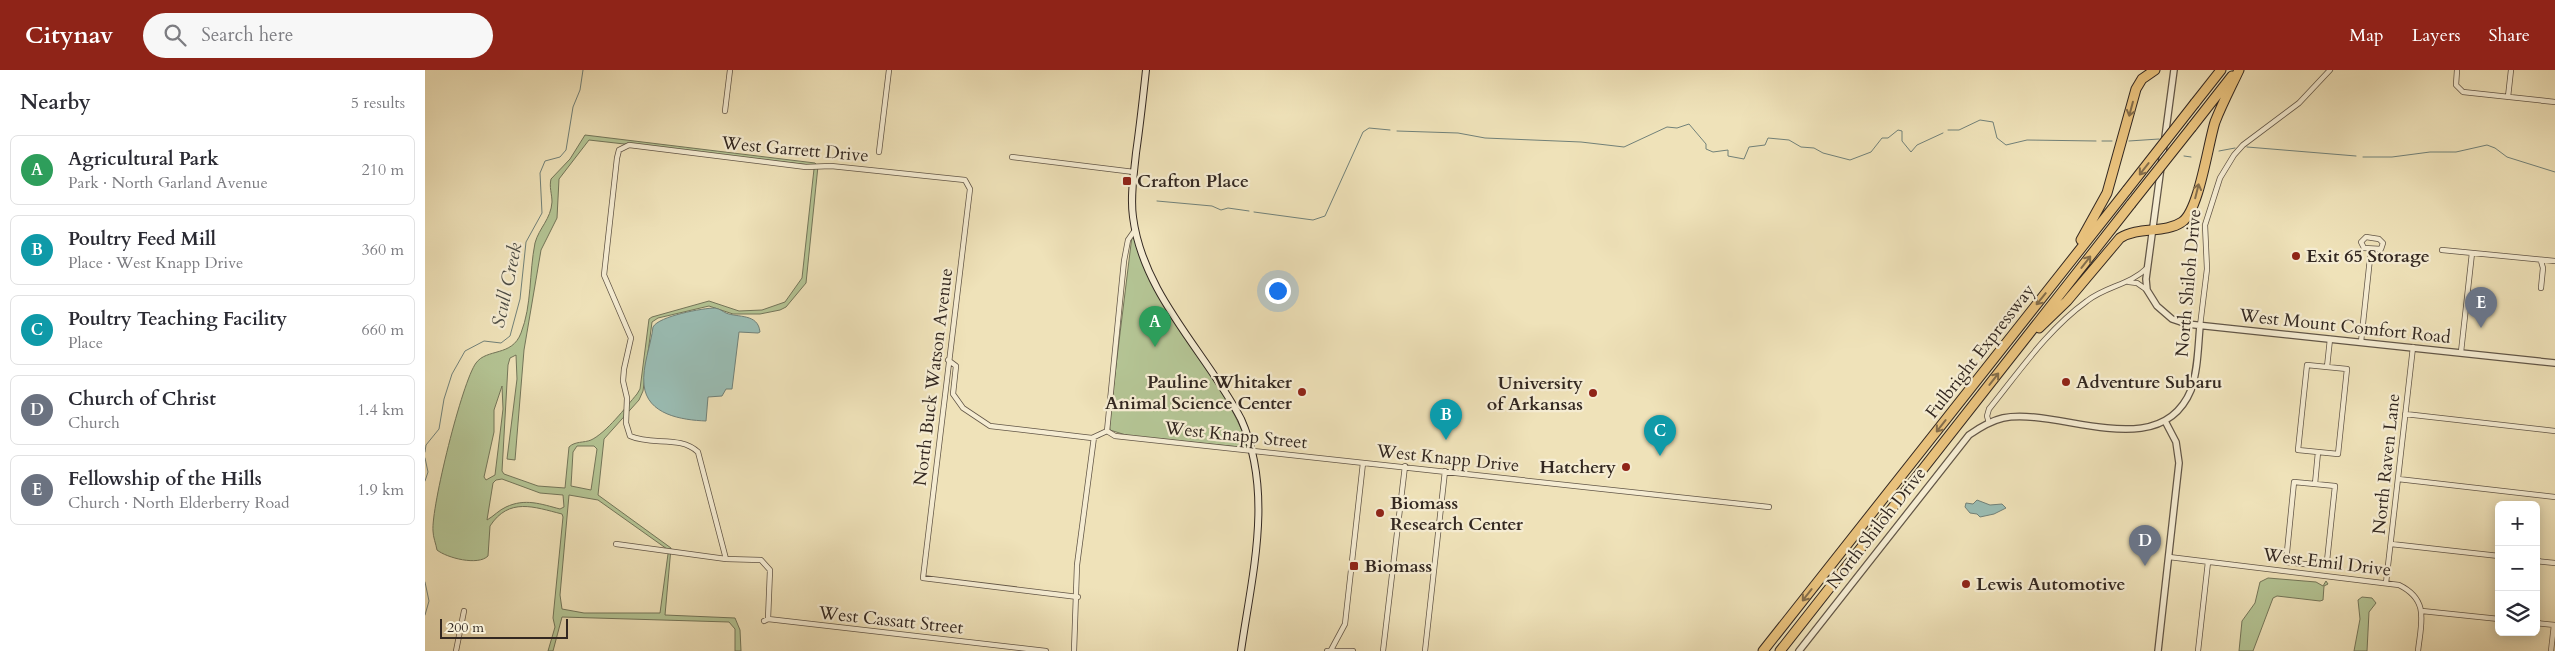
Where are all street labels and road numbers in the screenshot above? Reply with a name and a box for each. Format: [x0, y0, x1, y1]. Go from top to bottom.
street label: West Garrett Drive [719, 131, 870, 168]
street label: North Shiloh Drive [2170, 208, 2207, 358]
street label: North Buck Watson Avenue [908, 267, 959, 487]
street label: Fulbright Expressway [1920, 278, 2041, 424]
street label: West Mount Comfort Road [2237, 303, 2452, 350]
street label: North Raven Lane [2367, 392, 2406, 536]
street label: West Knapp Street [1162, 415, 1309, 455]
street label: West Knapp Drive [1374, 438, 1521, 478]
street label: North Shiloh Drive [1821, 462, 1932, 595]
street label: West Emil Drive [2260, 542, 2392, 583]
street label: West Cassatt Street [816, 600, 965, 641]

